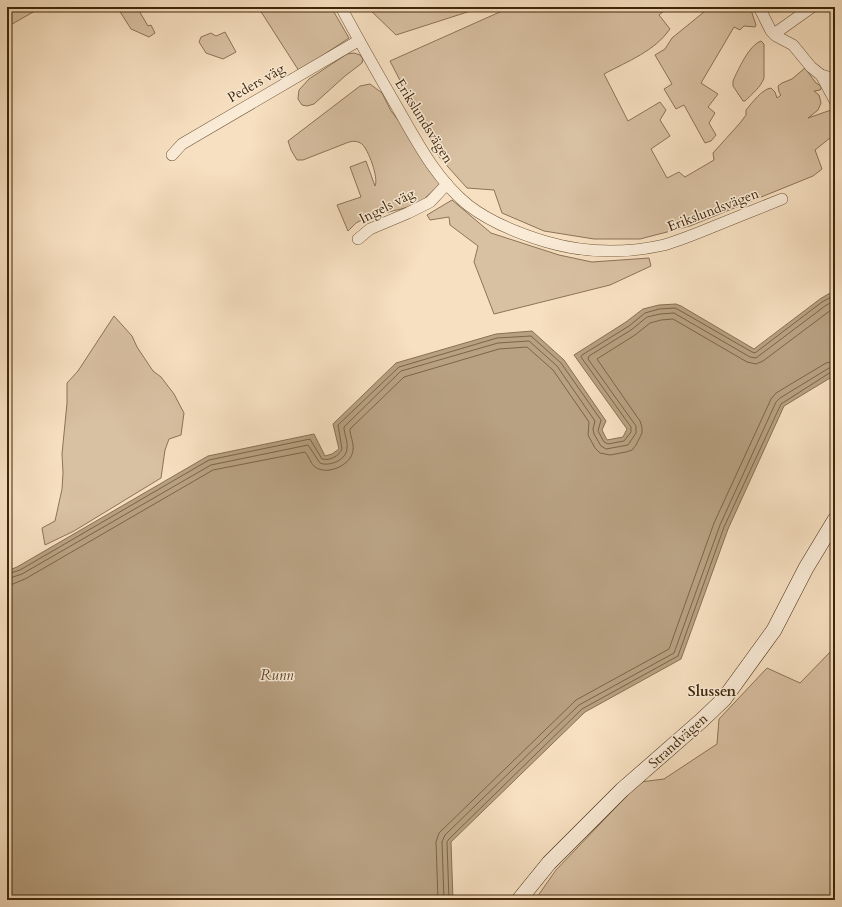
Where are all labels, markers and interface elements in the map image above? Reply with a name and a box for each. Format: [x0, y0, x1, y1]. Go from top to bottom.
street label: Peders väg [224, 59, 288, 107]
street label: Erikslundsvägen [390, 75, 458, 167]
street label: Ingels väg [356, 184, 418, 228]
street label: Erikslundsvägen [664, 184, 762, 236]
water label: Runn [260, 665, 294, 685]
district label: Slussen [688, 681, 737, 701]
street label: Strandvägen [644, 709, 712, 773]

